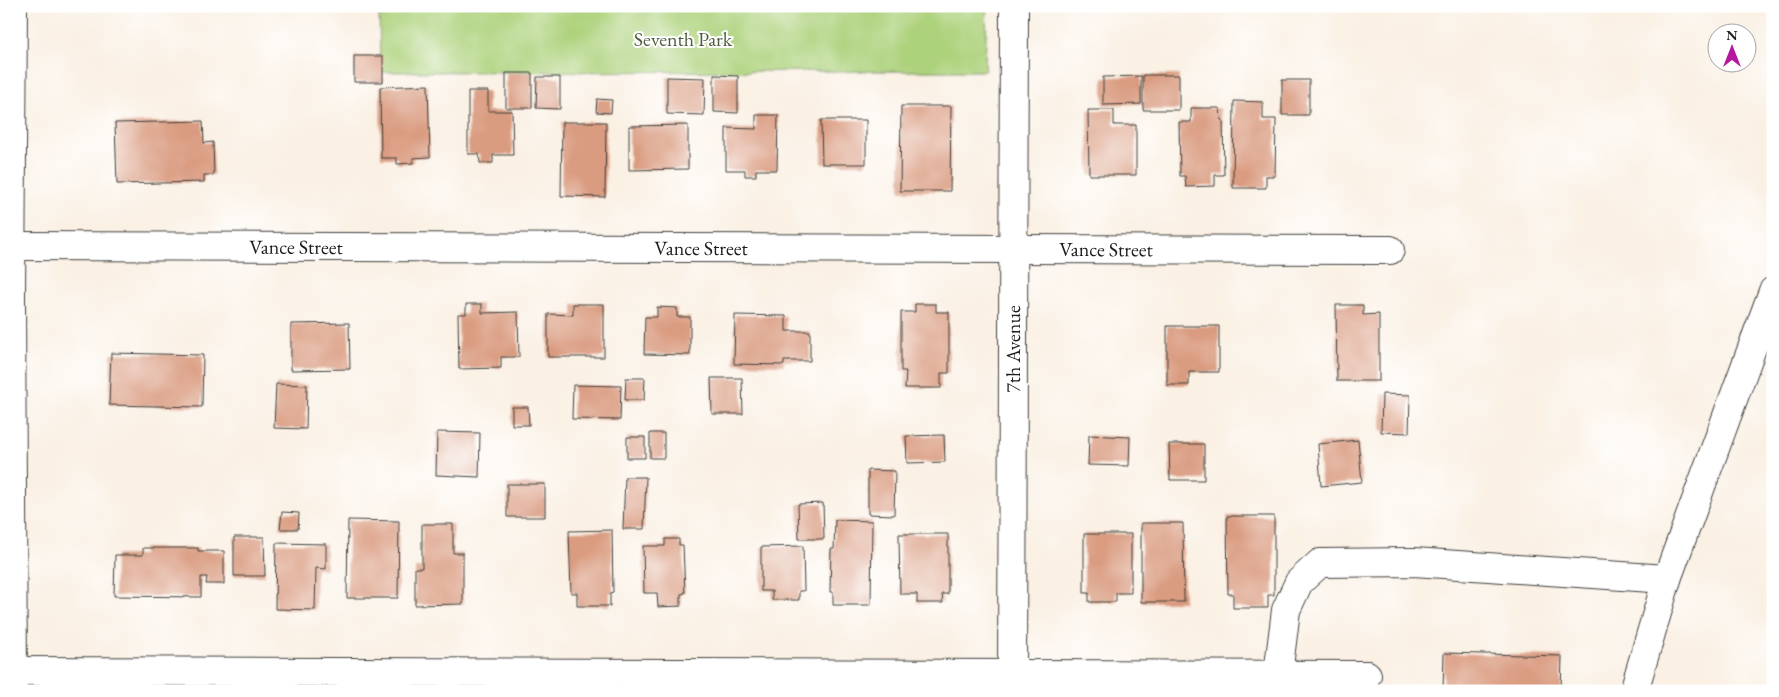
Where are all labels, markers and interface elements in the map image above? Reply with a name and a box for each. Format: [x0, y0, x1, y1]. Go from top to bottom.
north arrow [1706, 22, 1756, 72]
park label: Seventh Park [634, 26, 733, 52]
text: N [1726, 26, 1738, 44]
street label: Vance Street [249, 234, 344, 260]
street label: Vance Street [654, 235, 749, 261]
street label: Vance Street [1059, 236, 1154, 262]
street label: 7th Avenue [1000, 305, 1026, 393]

